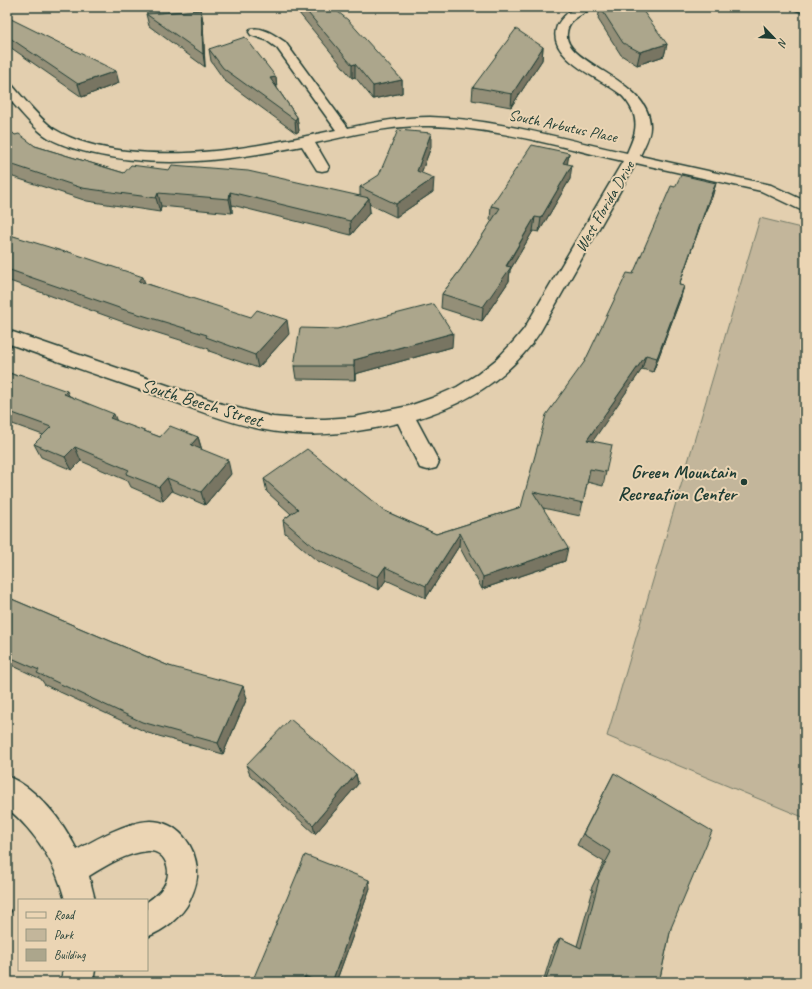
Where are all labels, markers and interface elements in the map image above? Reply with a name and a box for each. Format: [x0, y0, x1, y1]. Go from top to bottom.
north arrow [754, 18, 794, 58]
text: N [774, 36, 791, 50]
street label: South Arbutus Place [507, 105, 621, 148]
street label: West Florida Drive [571, 156, 640, 256]
street label: South Beech Street [138, 373, 267, 433]
place label: Green Mountain Recreation Center [618, 460, 738, 506]
marker: Green Mountain Recreation Center [739, 477, 749, 487]
legend [18, 899, 148, 971]
text: Road [54, 907, 76, 923]
text: Park [54, 927, 75, 943]
text: Building [54, 947, 86, 963]

